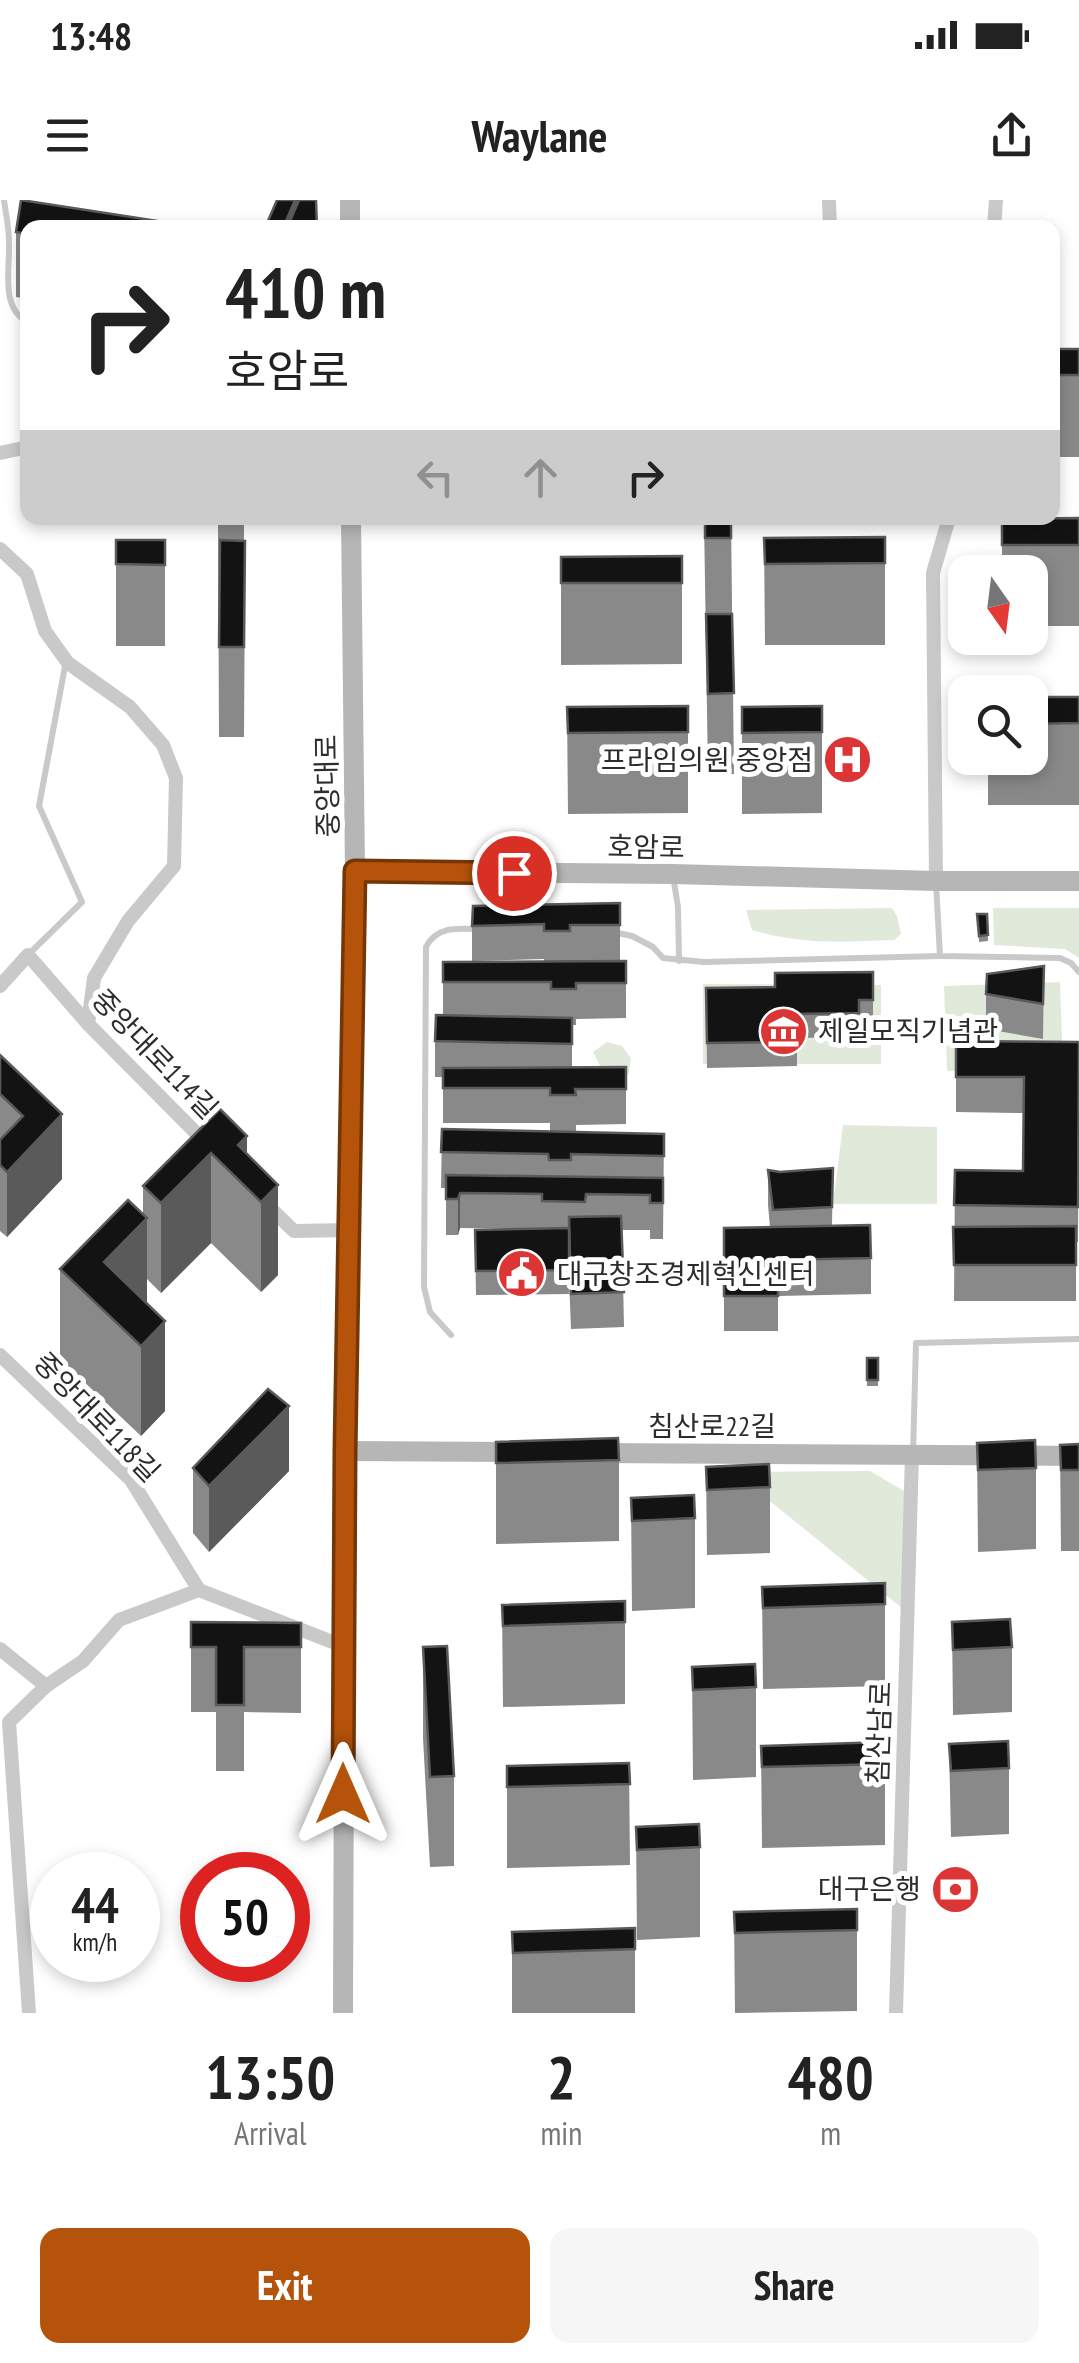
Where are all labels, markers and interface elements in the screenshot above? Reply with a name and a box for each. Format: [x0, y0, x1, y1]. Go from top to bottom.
text: 13:48 [50, 11, 132, 60]
text: Waylane [472, 106, 608, 164]
icon: menu [40, 108, 95, 163]
icon: share [984, 108, 1039, 163]
text: 410 m [225, 247, 386, 337]
icon: right [60, 260, 190, 390]
text: 호암로 [225, 341, 349, 399]
icon: left [408, 450, 463, 505]
icon: ahead [513, 450, 568, 505]
icon: right [618, 450, 673, 505]
north arrow [948, 555, 1048, 655]
map controls [948, 555, 1048, 775]
button: search [948, 675, 1048, 775]
street label: 중앙대로 [307, 734, 346, 838]
hospital icon: 프라임의원 중앙점 [822, 734, 874, 786]
place label: 프라임의원 중앙점 [601, 741, 813, 778]
street label: 호암로 [607, 827, 685, 866]
pin [472, 831, 557, 916]
icon: arrive [487, 846, 542, 901]
street label: 중앙대로114길 [84, 981, 227, 1126]
museum icon: 제일모직기념관 [757, 1005, 809, 1057]
place label: 제일모직기념관 [818, 1012, 998, 1049]
public building icon: 대구창조경제혁신센터 [496, 1248, 548, 1300]
place label: 대구창조경제혁신센터 [557, 1255, 815, 1292]
street label: 중앙대로118길 [26, 1344, 169, 1489]
street label: 침산로22길 [648, 1407, 776, 1444]
street label: 침산남로 [858, 1681, 899, 1785]
position arrow [291, 1742, 395, 1846]
speed limit sign: 50 [180, 1852, 310, 1982]
bank icon: 대구은행 [930, 1863, 982, 1915]
place label: 대구은행 [818, 1870, 921, 1907]
text: 44 [71, 1872, 119, 1937]
text: km/h [73, 1926, 117, 1958]
text: 13:50 [205, 2038, 335, 2116]
text: 2 [547, 2038, 576, 2116]
text: 480 [788, 2038, 874, 2116]
text: Arrival [234, 2112, 306, 2154]
text: min [540, 2112, 582, 2154]
text: m [820, 2112, 841, 2154]
button: Exit [40, 2228, 530, 2343]
button: Share [550, 2228, 1039, 2343]

